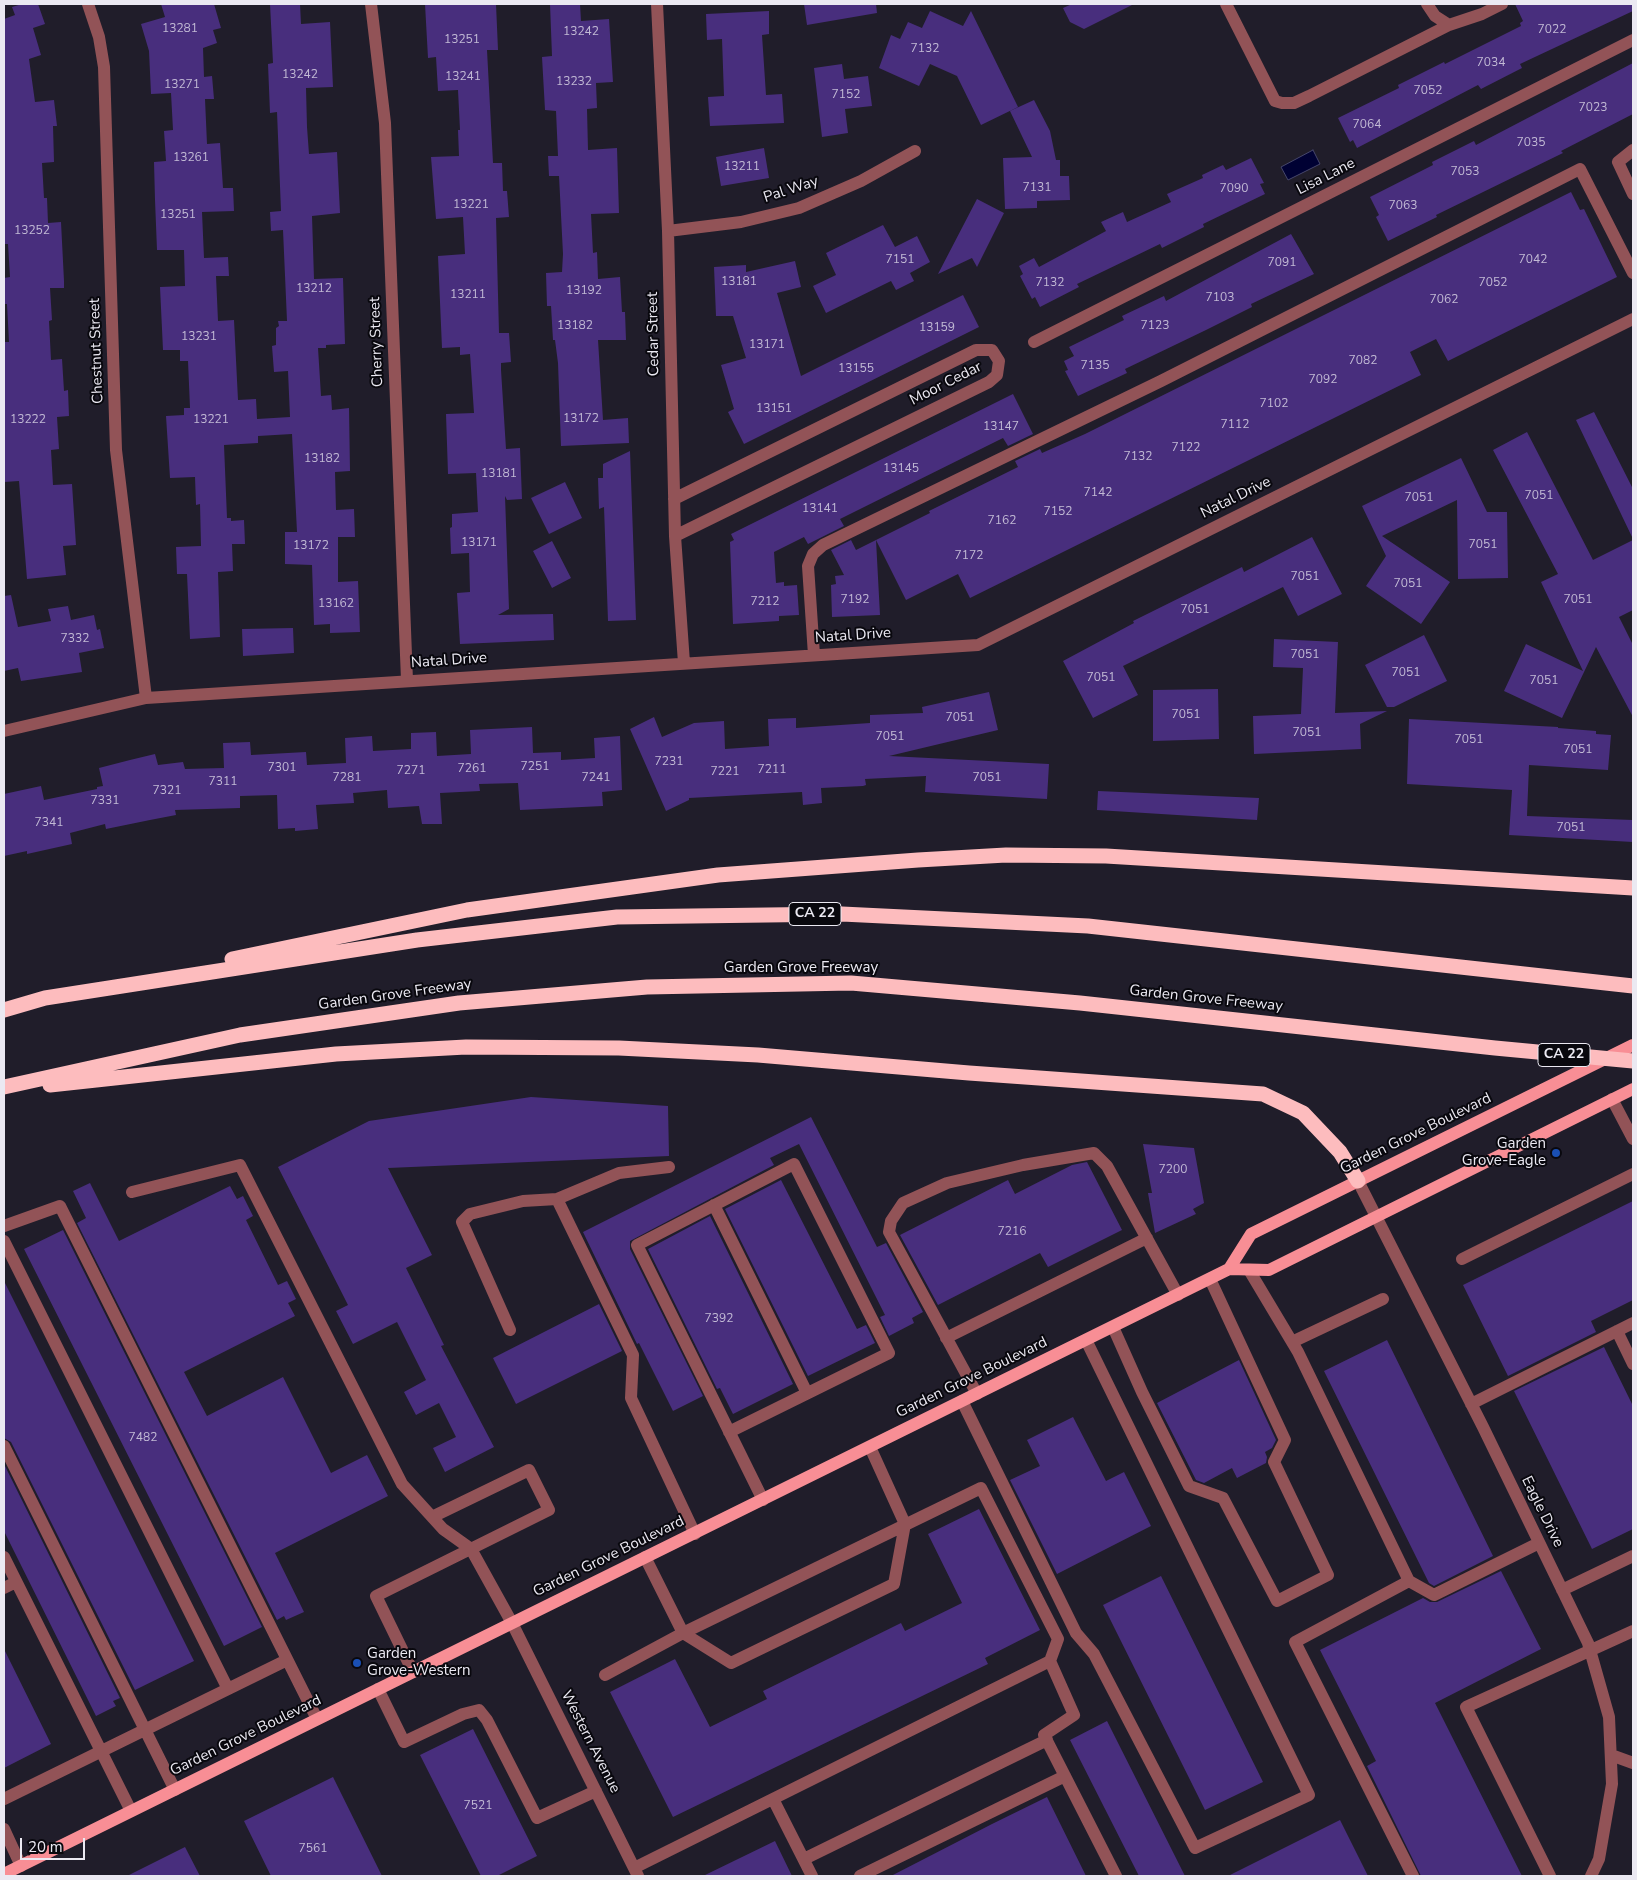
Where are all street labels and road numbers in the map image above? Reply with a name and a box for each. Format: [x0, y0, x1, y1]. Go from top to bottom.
street label: Lisa Lane [1294, 155, 1358, 199]
street label: Pal Way [761, 173, 821, 207]
street label: Cedar Street [644, 292, 664, 376]
street label: Cherry Street [366, 297, 388, 387]
street label: Chestnut Street [86, 298, 108, 404]
street label: Moor Cedar [907, 358, 985, 410]
street label: Natal Drive [1198, 473, 1274, 523]
street label: Natal Drive [814, 624, 892, 648]
street label: Natal Drive [410, 649, 488, 673]
road number: CA 22 [789, 902, 841, 926]
street label: Garden Grove Freeway [724, 959, 878, 977]
street label: Garden Grove Freeway [317, 975, 473, 1015]
street label: Garden Grove Freeway [1128, 982, 1284, 1016]
road number: CA 22 [1538, 1044, 1590, 1066]
street label: Garden Grove Boulevard [1338, 1090, 1494, 1178]
street label: Garden Grove Boulevard [894, 1334, 1050, 1422]
street label: Eagle Drive [1517, 1473, 1567, 1551]
street label: Garden Grove Boulevard [531, 1513, 687, 1601]
street label: Western Avenue [556, 1688, 624, 1796]
street label: Garden Grove Boulevard [168, 1692, 324, 1780]

